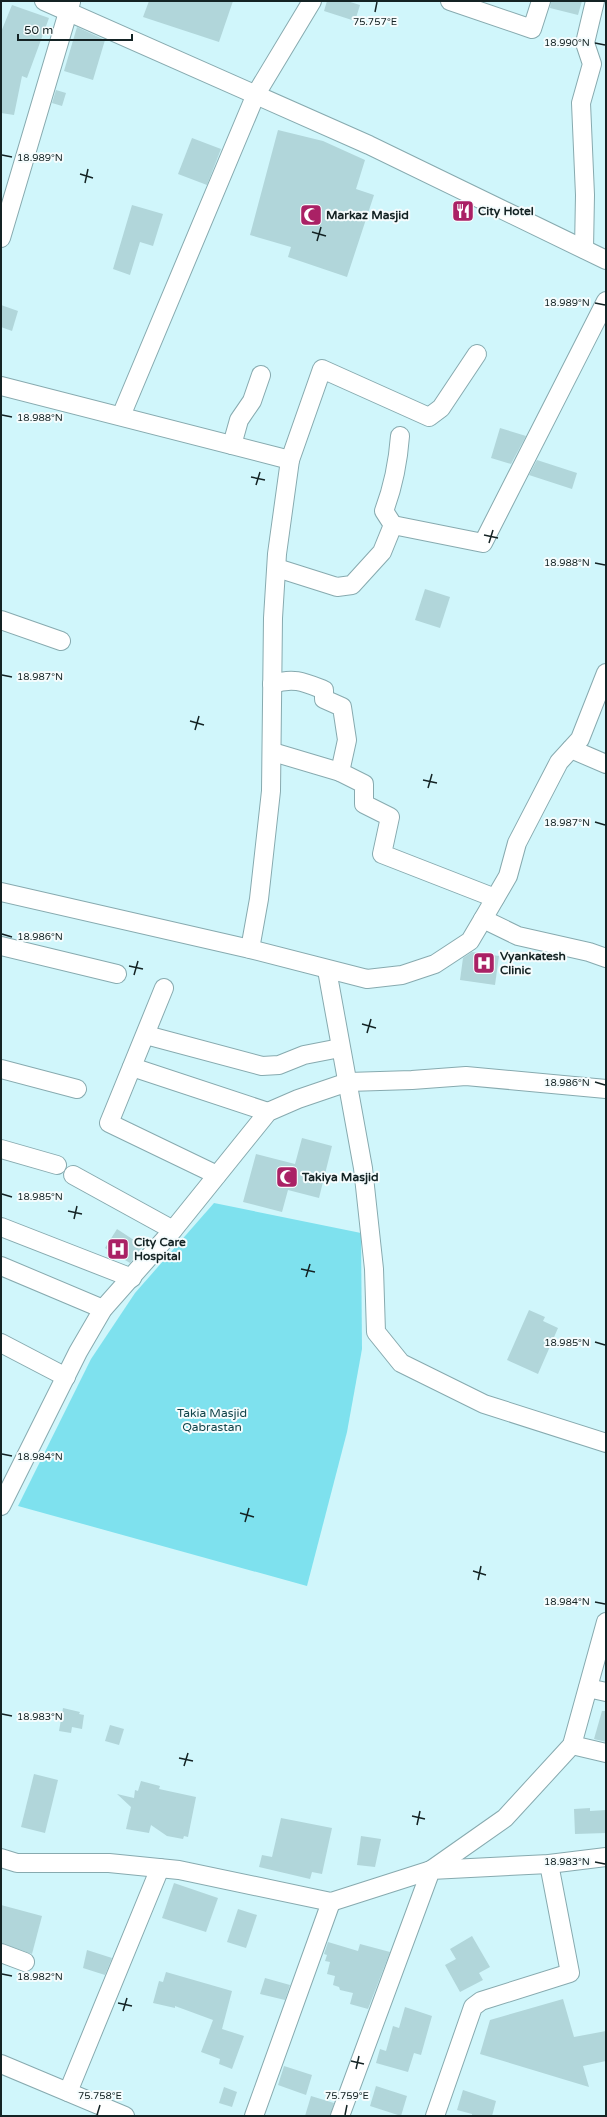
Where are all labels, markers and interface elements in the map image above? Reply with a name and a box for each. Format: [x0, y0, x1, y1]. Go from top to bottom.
scale bar [18, 16, 132, 42]
text: 75.757°E [353, 16, 397, 28]
text: 50 m [24, 23, 53, 37]
text: 18.990°N [544, 37, 590, 49]
text: 18.989°N [17, 152, 63, 164]
restaurant icon: City Hotel [450, 198, 476, 224]
mosque icon: Markaz Masjid [298, 202, 324, 228]
place label: City Hotel [478, 204, 534, 219]
place label: Markaz Masjid [326, 208, 409, 223]
text: 18.989°N [544, 297, 590, 309]
text: 18.988°N [17, 412, 63, 424]
text: 18.988°N [544, 557, 590, 569]
text: 18.987°N [17, 671, 63, 683]
text: 18.987°N [544, 817, 590, 829]
text: 18.986°N [17, 931, 63, 943]
place label: Vyankatesh Clinic [500, 949, 566, 977]
hospital icon: Vyankatesh Clinic [471, 950, 497, 976]
text: 18.986°N [544, 1077, 590, 1089]
mosque icon: Takiya Masjid [274, 1164, 300, 1190]
place label: Takiya Masjid [301, 1170, 379, 1185]
text: 18.985°N [17, 1191, 63, 1203]
place label: City Care Hospital [134, 1235, 186, 1264]
hospital icon: City Care Hospital [105, 1236, 131, 1262]
text: 18.985°N [544, 1337, 590, 1349]
park label: Takia Masjid Qabrastan [177, 1406, 247, 1434]
text: 18.984°N [17, 1451, 63, 1463]
text: 18.984°N [544, 1596, 590, 1608]
text: 18.983°N [17, 1711, 63, 1723]
text: 18.983°N [544, 1856, 590, 1868]
text: 18.982°N [17, 1971, 63, 1983]
text: 75.758°E [78, 2090, 122, 2102]
text: 75.759°E [325, 2090, 369, 2102]

